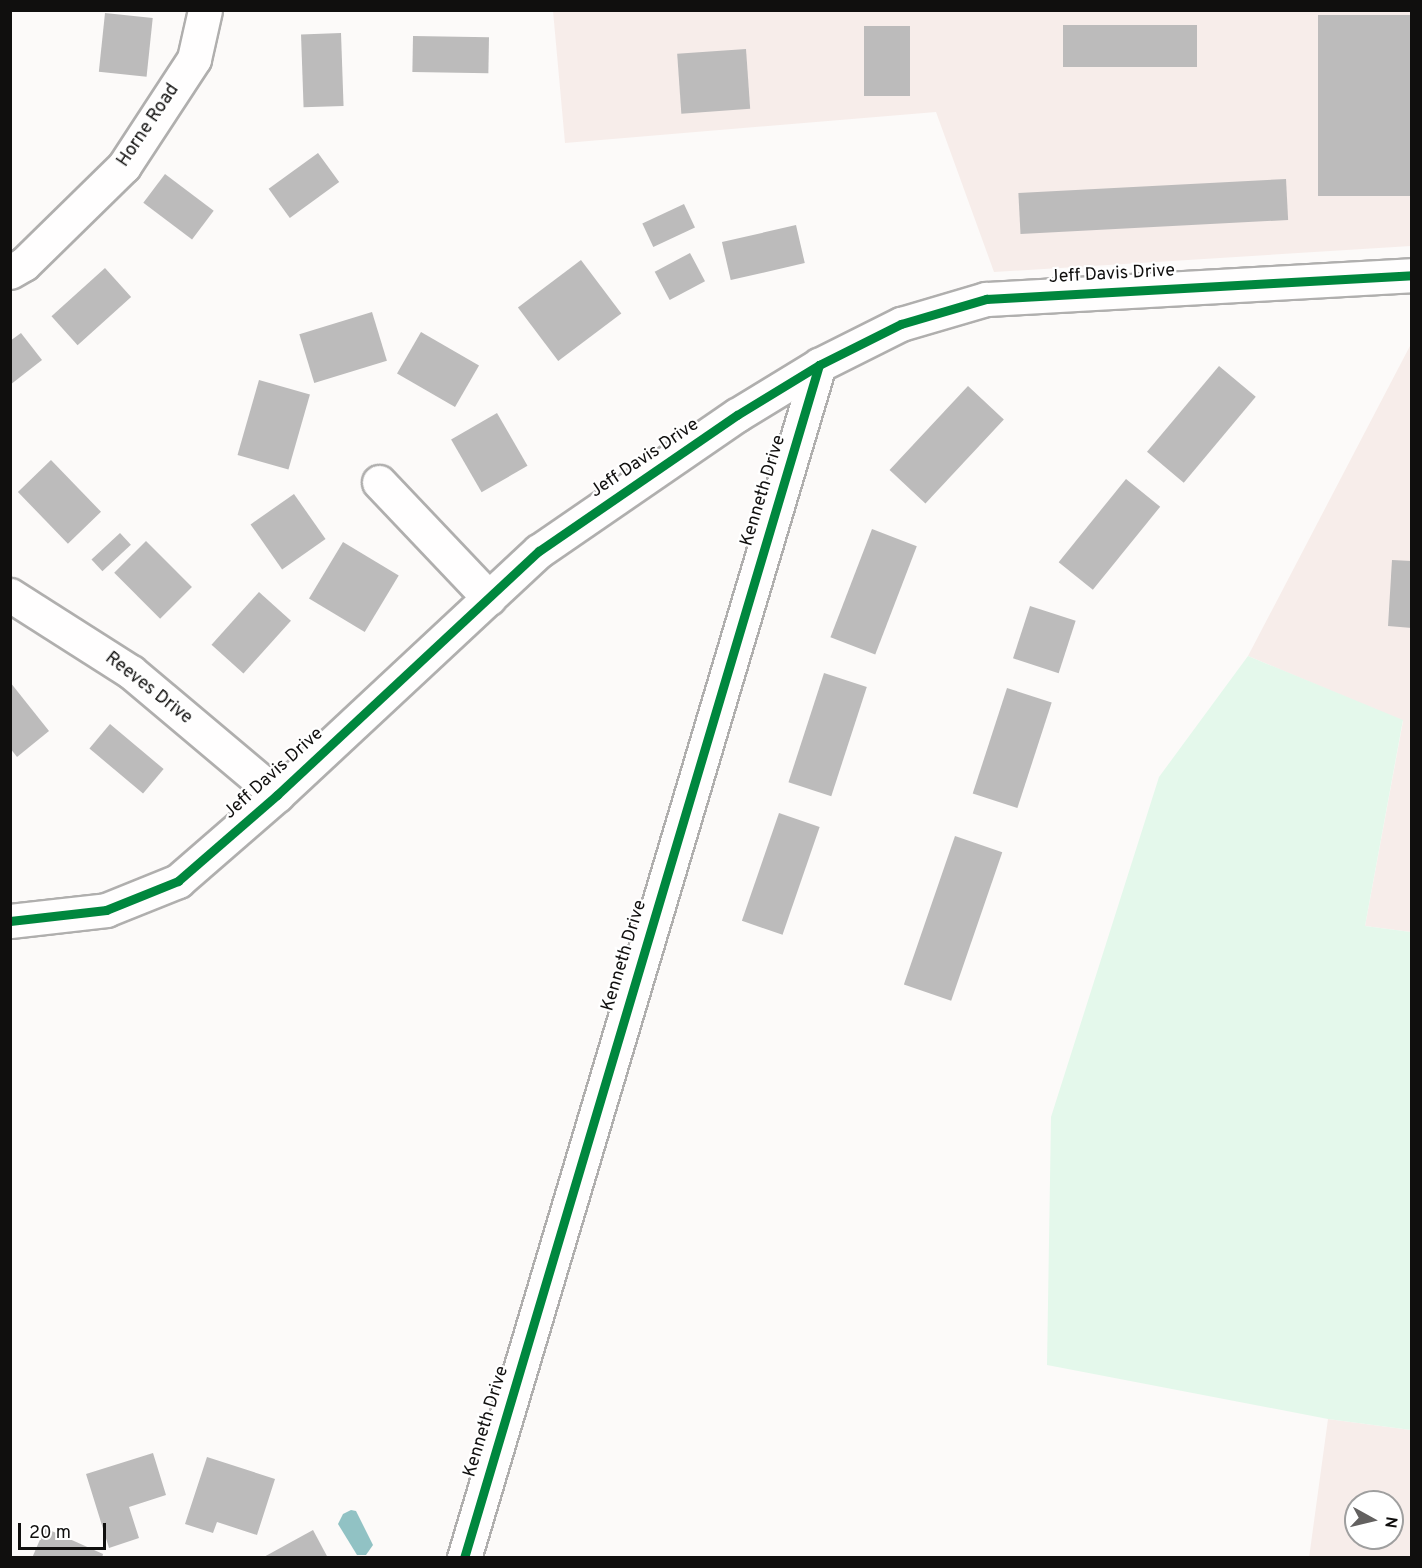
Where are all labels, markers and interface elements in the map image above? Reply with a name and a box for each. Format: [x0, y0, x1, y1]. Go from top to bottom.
street label: Horne Road [113, 80, 185, 172]
street label: Jeff Davis Drive [1048, 261, 1176, 289]
street label: Jeff Davis Drive [587, 415, 703, 503]
street label: Kenneth Drive [737, 433, 791, 549]
street label: Reeves Drive [100, 648, 196, 730]
street label: Jeff Davis Drive [220, 724, 328, 824]
street label: Kenneth Drive [598, 898, 652, 1014]
street label: Kenneth Drive [460, 1364, 514, 1480]
north arrow [1344, 1490, 1404, 1550]
scale bar [21, 1511, 110, 1549]
text: N [1379, 1515, 1401, 1529]
text: 20 m [29, 1522, 71, 1545]

